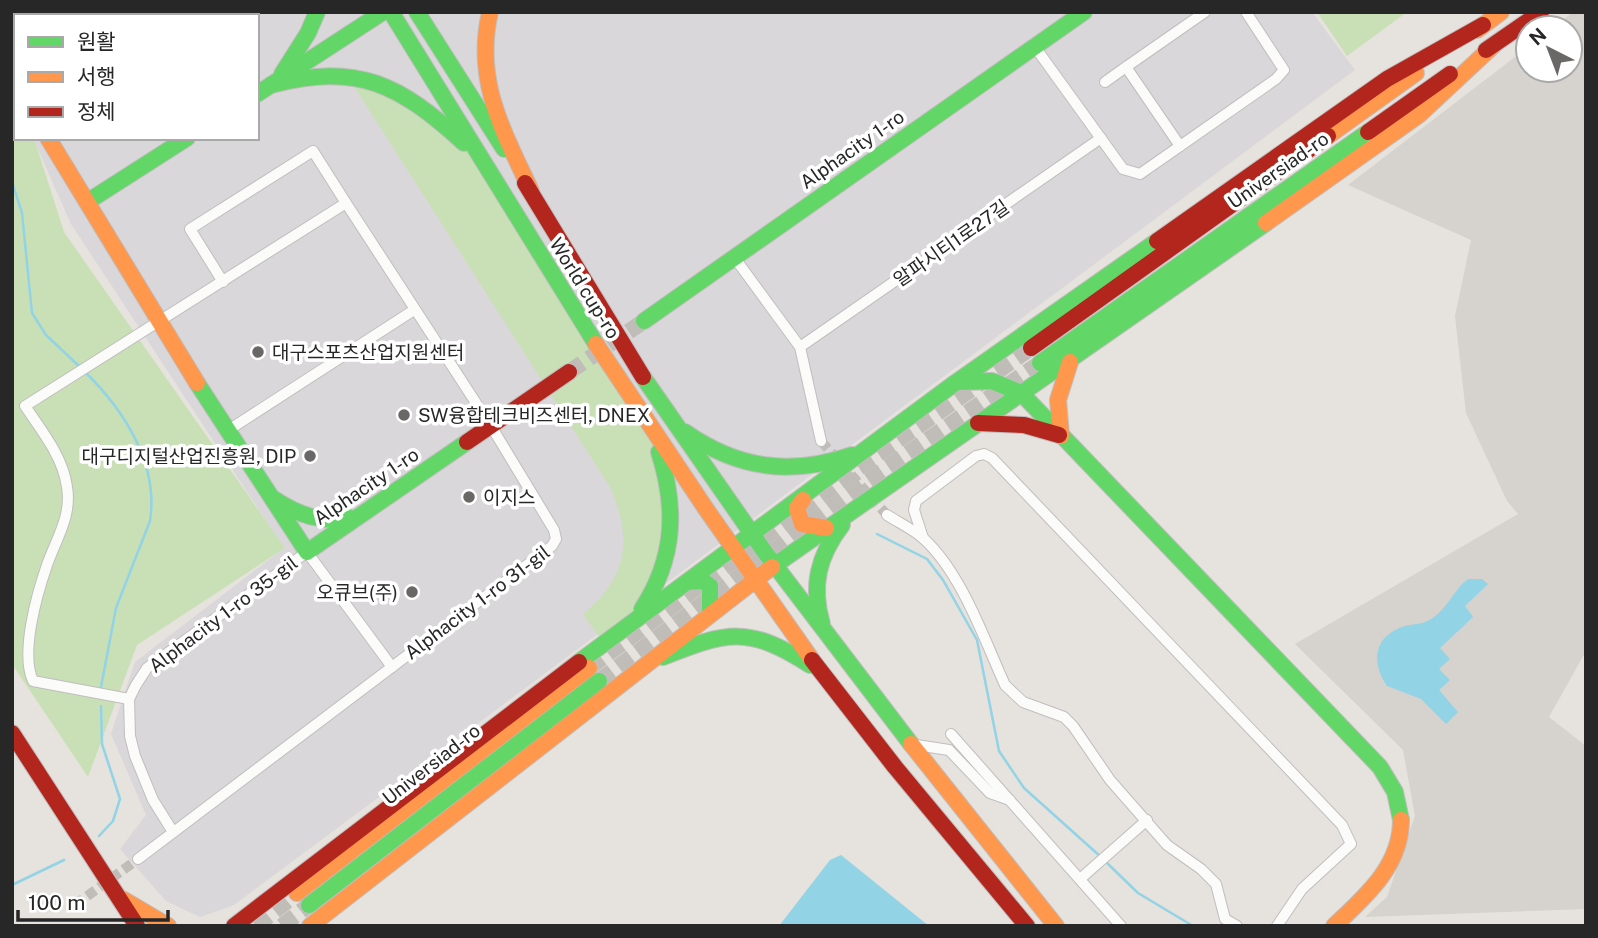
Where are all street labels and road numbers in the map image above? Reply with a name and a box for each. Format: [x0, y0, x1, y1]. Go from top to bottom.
street label: Alphacity 1-ro [796, 105, 908, 193]
street label: Universiad-ro [1223, 127, 1333, 213]
street label: 알파시티1로27길 [889, 195, 1013, 291]
street label: World cup-ro [545, 234, 625, 342]
street label: Alphacity 1-ro [309, 443, 423, 529]
street label: Alphacity 1-ro 31-gil [400, 540, 554, 664]
street label: Alphacity 1-ro 35-gil [145, 551, 301, 677]
street label: Universiad-ro [378, 719, 484, 809]

